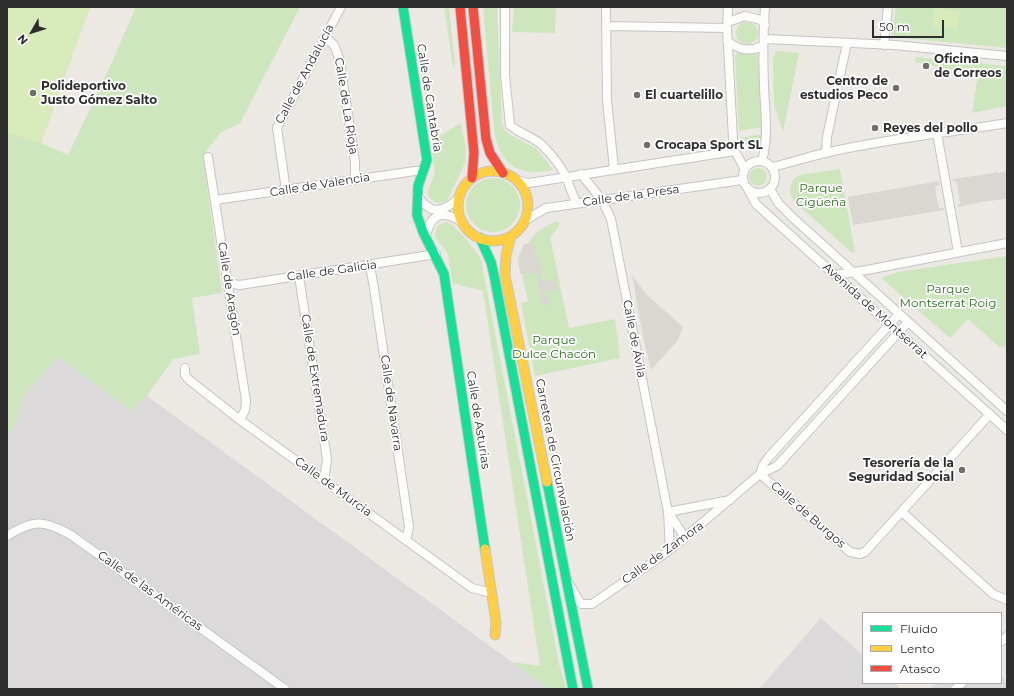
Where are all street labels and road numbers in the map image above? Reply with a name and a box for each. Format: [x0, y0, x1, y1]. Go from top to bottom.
street label: Calle de Andalucía [273, 22, 337, 126]
street label: Calle de Cantabria [413, 43, 445, 153]
street label: Calle de La Rioja [331, 57, 361, 155]
street label: Calle de Valencia [269, 170, 371, 200]
street label: Calle de la Presa [582, 182, 680, 210]
street label: Calle de Aragón [214, 241, 244, 337]
street label: Calle de Galicia [286, 258, 378, 284]
street label: Avenida de Montserrat [820, 260, 930, 362]
street label: Calle de Ávila [619, 299, 649, 379]
street label: Calle de Extremadura [298, 313, 332, 443]
street label: Calle de Navarra [377, 354, 405, 452]
street label: Calle de Asturias [463, 370, 493, 470]
street label: Carretera de Circunvalación [532, 377, 578, 543]
street label: Calle de Murcia [292, 454, 374, 520]
street label: Calle de Burgos [768, 479, 848, 551]
street label: Calle de Zamora [619, 519, 707, 587]
street label: Calle de las Américas [95, 548, 205, 634]

